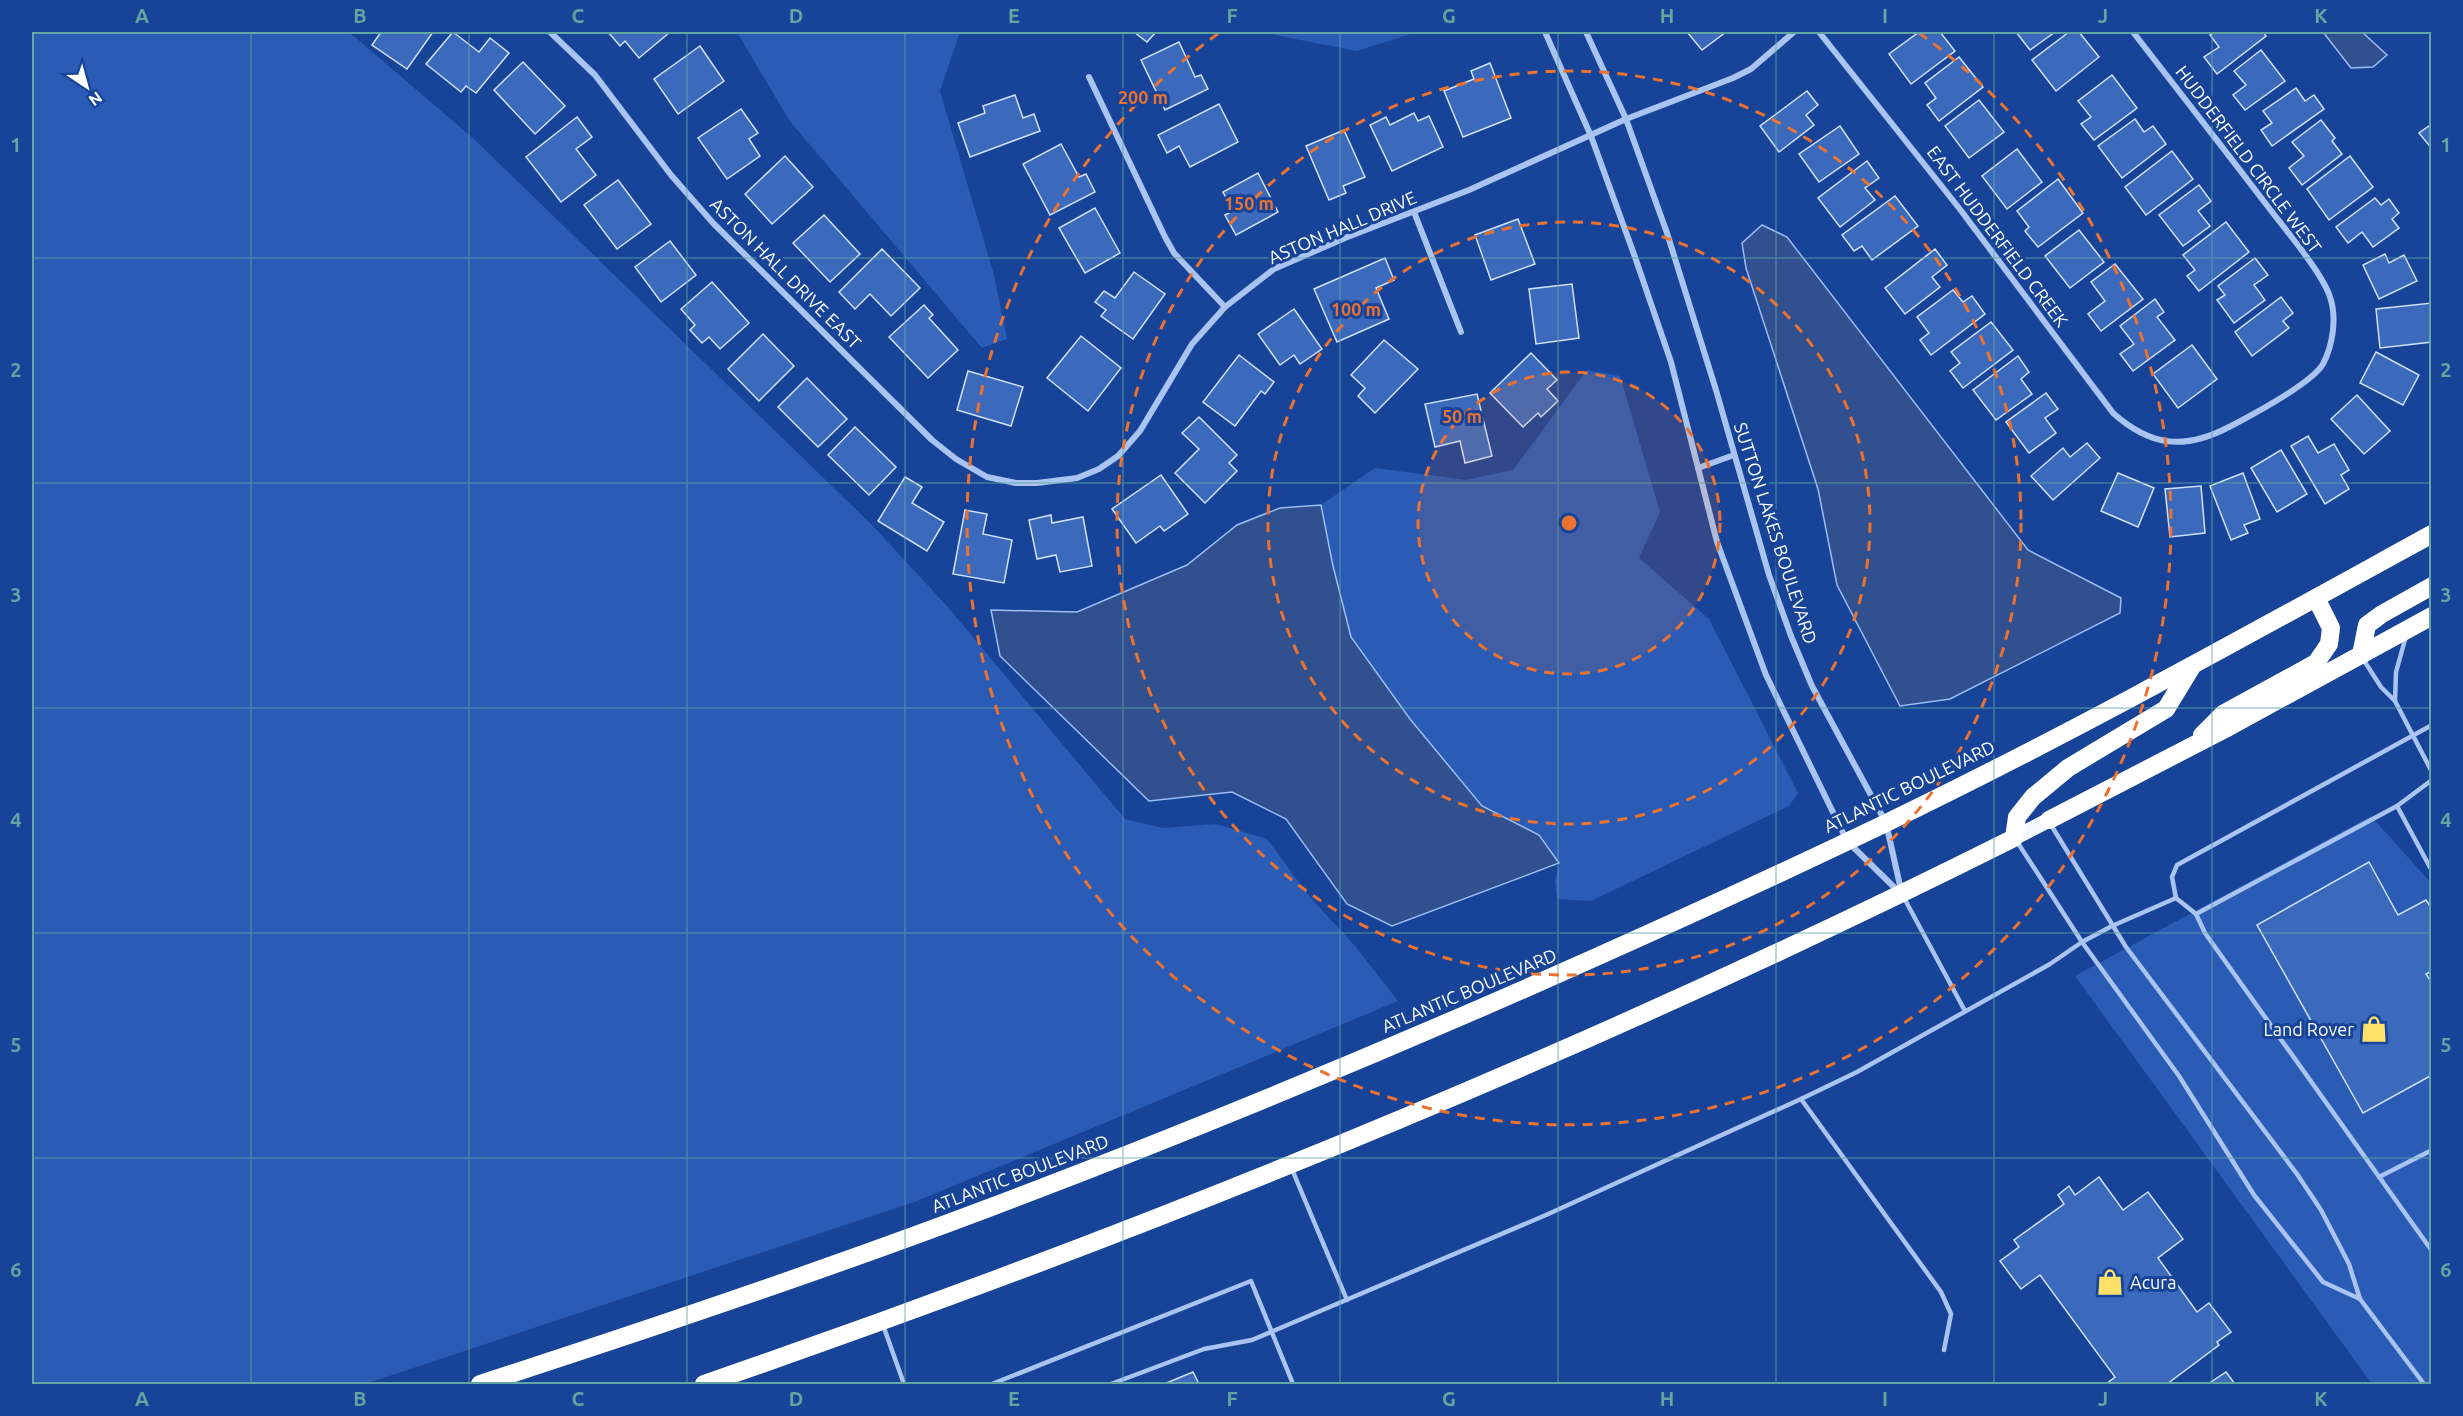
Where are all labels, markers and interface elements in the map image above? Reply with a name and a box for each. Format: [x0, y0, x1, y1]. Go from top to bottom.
text: A [135, 4, 149, 27]
text: B [353, 4, 367, 27]
text: C [572, 4, 585, 27]
text: D [789, 4, 803, 27]
text: E [1008, 4, 1020, 27]
text: F [1226, 4, 1238, 27]
text: G [1442, 4, 1456, 27]
text: H [1660, 4, 1674, 27]
text: I [1882, 4, 1888, 27]
text: J [2098, 4, 2108, 27]
text: K [2314, 4, 2328, 27]
north arrow [57, 57, 117, 117]
street label: HUDDERFIELD CIRCLE WEST [2172, 62, 2326, 256]
text: 200 m [1118, 87, 1168, 107]
text: N [86, 88, 106, 110]
text: 1 [10, 133, 22, 156]
text: 1 [2440, 133, 2452, 156]
street label: EAST HUDDERFIELD CREEK [1923, 142, 2073, 330]
street label: ASTON HALL DRIVE [1265, 187, 1419, 267]
text: 150 m [1224, 193, 1274, 213]
street label: ASTON HALL DRIVE EAST [707, 194, 865, 352]
text: 100 m [1331, 299, 1381, 319]
text: 2 [10, 358, 22, 381]
text: 2 [2440, 358, 2452, 381]
text: 50 m [1442, 406, 1482, 426]
street label: SUTTON LAKES BOULEVARD [1731, 420, 1821, 646]
centre of rings [1559, 513, 1579, 533]
text: 3 [10, 583, 22, 606]
text: 3 [2440, 583, 2452, 606]
street label: ATLANTIC BOULEVARD [1820, 736, 1998, 836]
text: 4 [10, 808, 22, 831]
text: 4 [2440, 808, 2452, 831]
street label: ATLANTIC BOULEVARD [1379, 944, 1559, 1036]
shop icon: Land Rover [2359, 1014, 2389, 1044]
place label: Land Rover [2263, 1019, 2354, 1039]
text: 5 [10, 1033, 22, 1056]
text: 5 [2440, 1033, 2452, 1056]
street label: ATLANTIC BOULEVARD [929, 1130, 1111, 1216]
text: 6 [10, 1258, 22, 1281]
text: 6 [2440, 1258, 2452, 1281]
shop icon: Acura [2095, 1267, 2125, 1297]
place label: Acura [2130, 1272, 2176, 1292]
text: A [135, 1387, 149, 1410]
text: B [353, 1387, 367, 1410]
text: C [572, 1387, 585, 1410]
text: D [789, 1387, 803, 1410]
text: E [1008, 1387, 1020, 1410]
text: F [1226, 1387, 1238, 1410]
text: G [1442, 1387, 1456, 1410]
text: H [1660, 1387, 1674, 1410]
text: I [1882, 1387, 1888, 1410]
text: J [2098, 1387, 2108, 1410]
text: K [2314, 1387, 2328, 1410]

